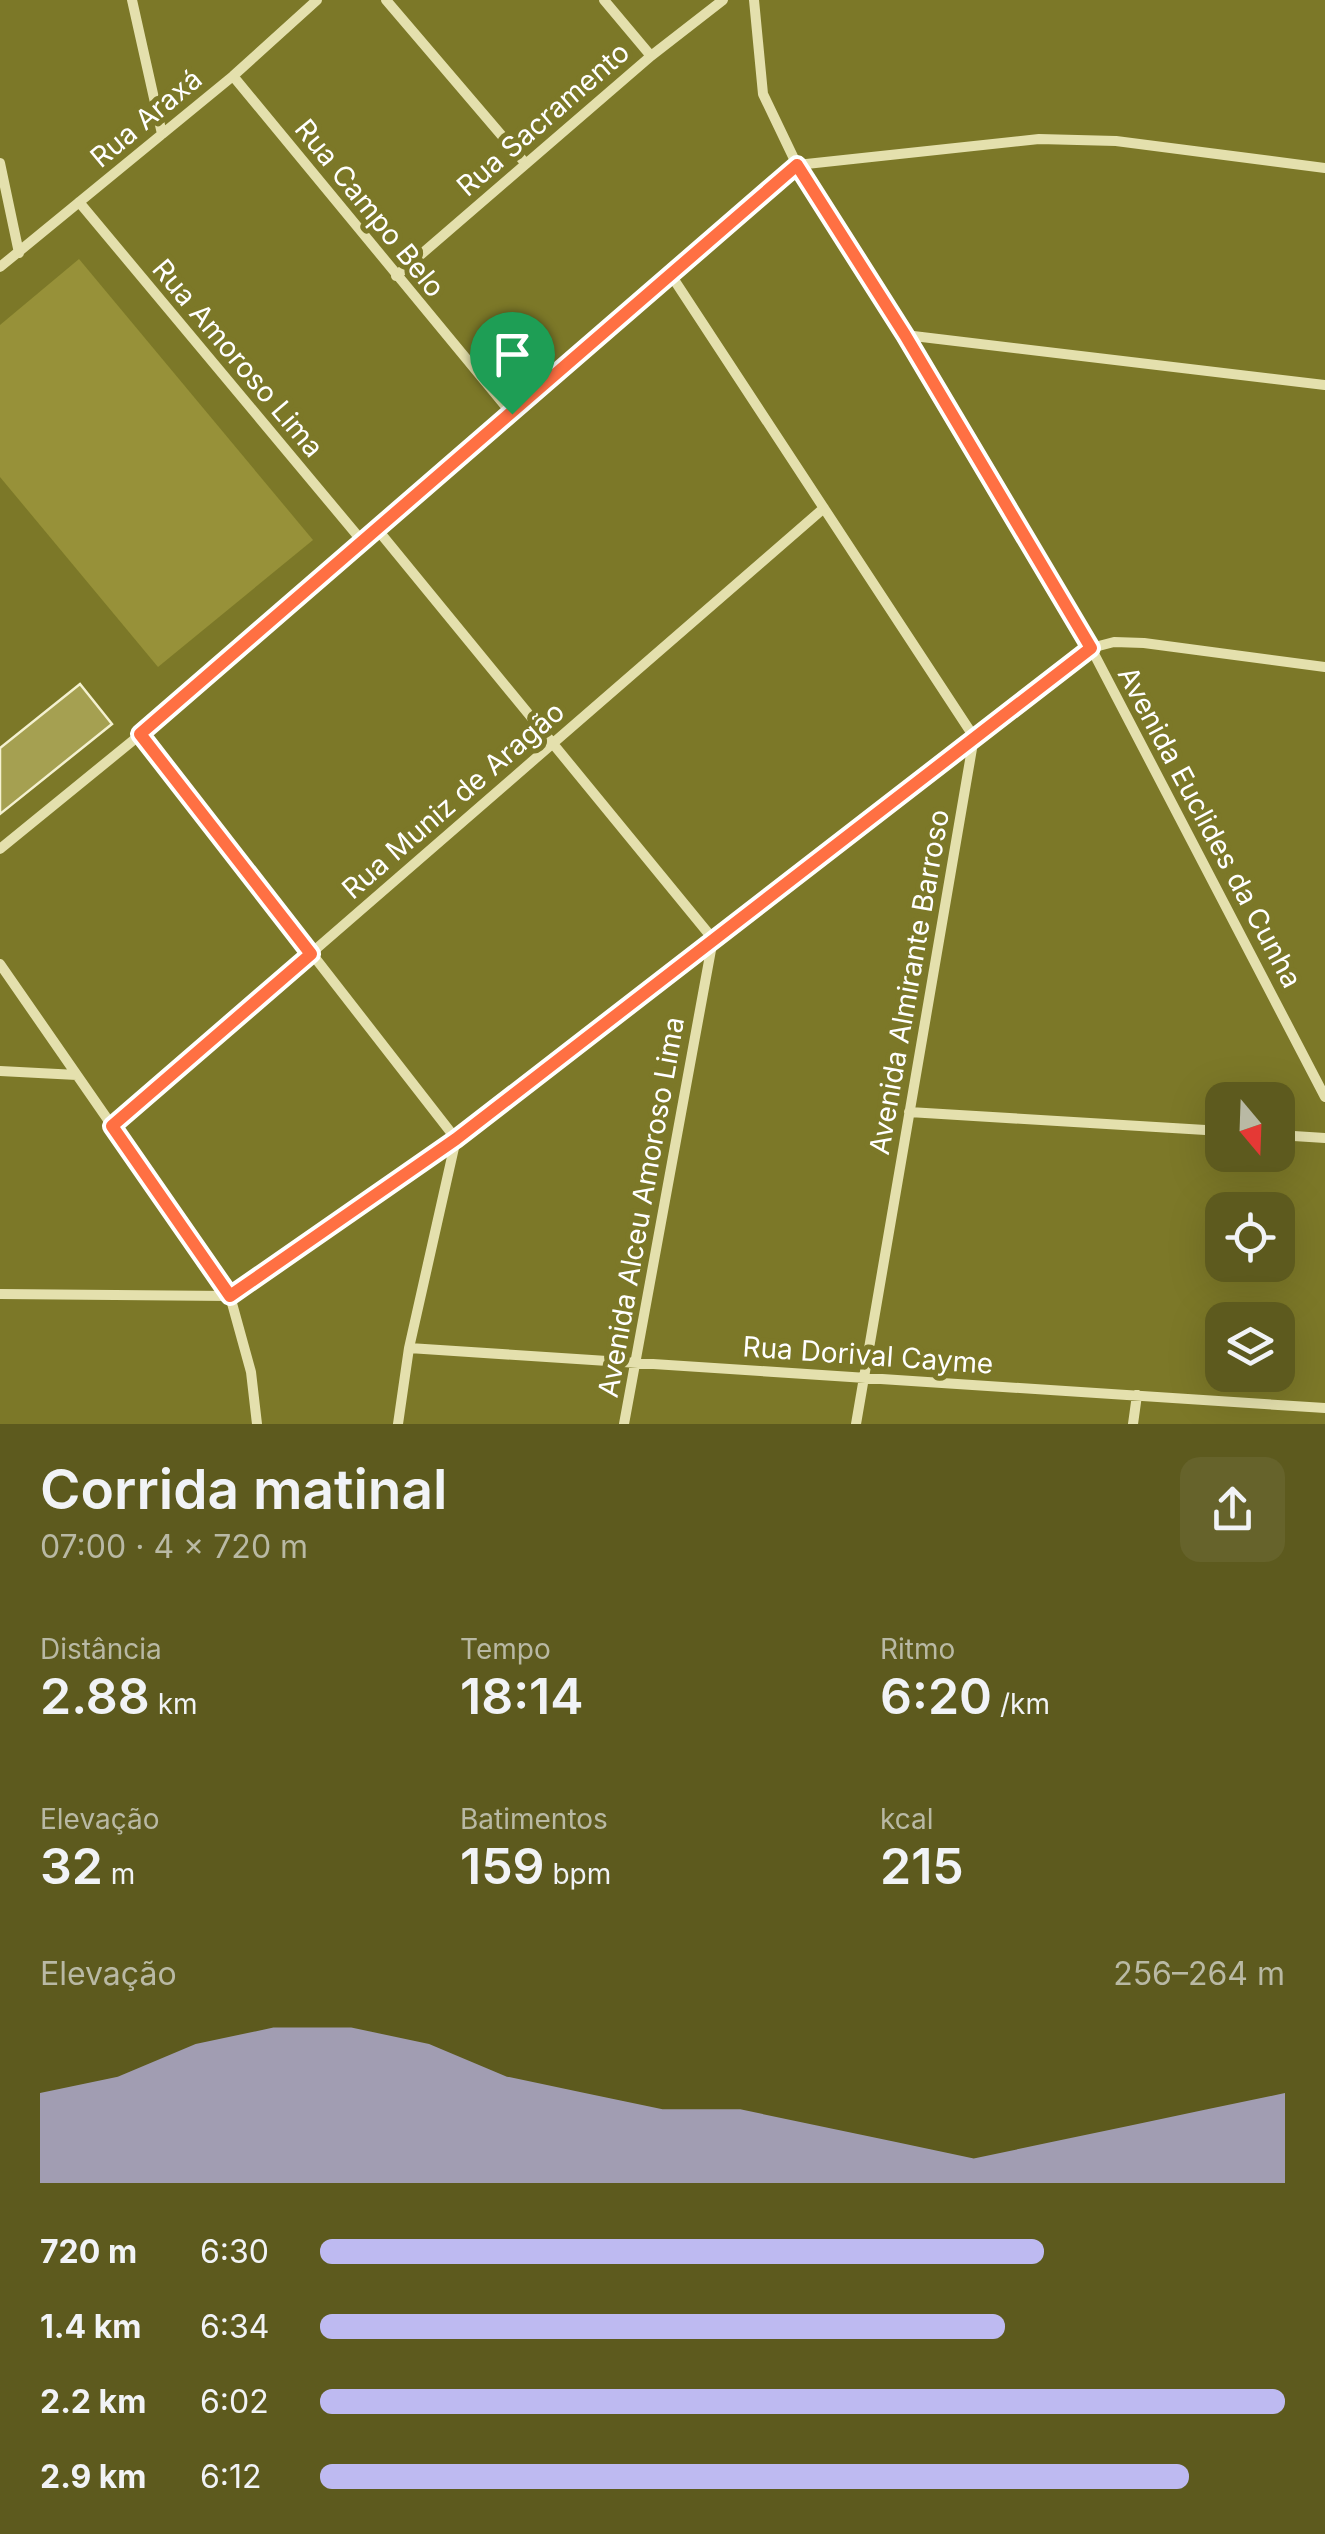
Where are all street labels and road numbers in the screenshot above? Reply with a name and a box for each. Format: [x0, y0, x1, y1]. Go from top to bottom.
street label: Rua Sacramento [450, 35, 636, 203]
street label: Rua Araxá [83, 62, 209, 174]
street label: Rua Campo Belo [288, 112, 452, 304]
street label: Rua Amoroso Lima [145, 252, 331, 464]
street label: Avenida Euclides da Cunha [1111, 661, 1309, 993]
street label: Rua Muniz de Aragão [335, 694, 571, 906]
street label: Avenida Almirante Barroso [862, 807, 956, 1157]
street label: Avenida Alceu Amoroso Lima [591, 1014, 691, 1400]
street label: Rua Dorival Cayme [741, 1329, 995, 1381]

